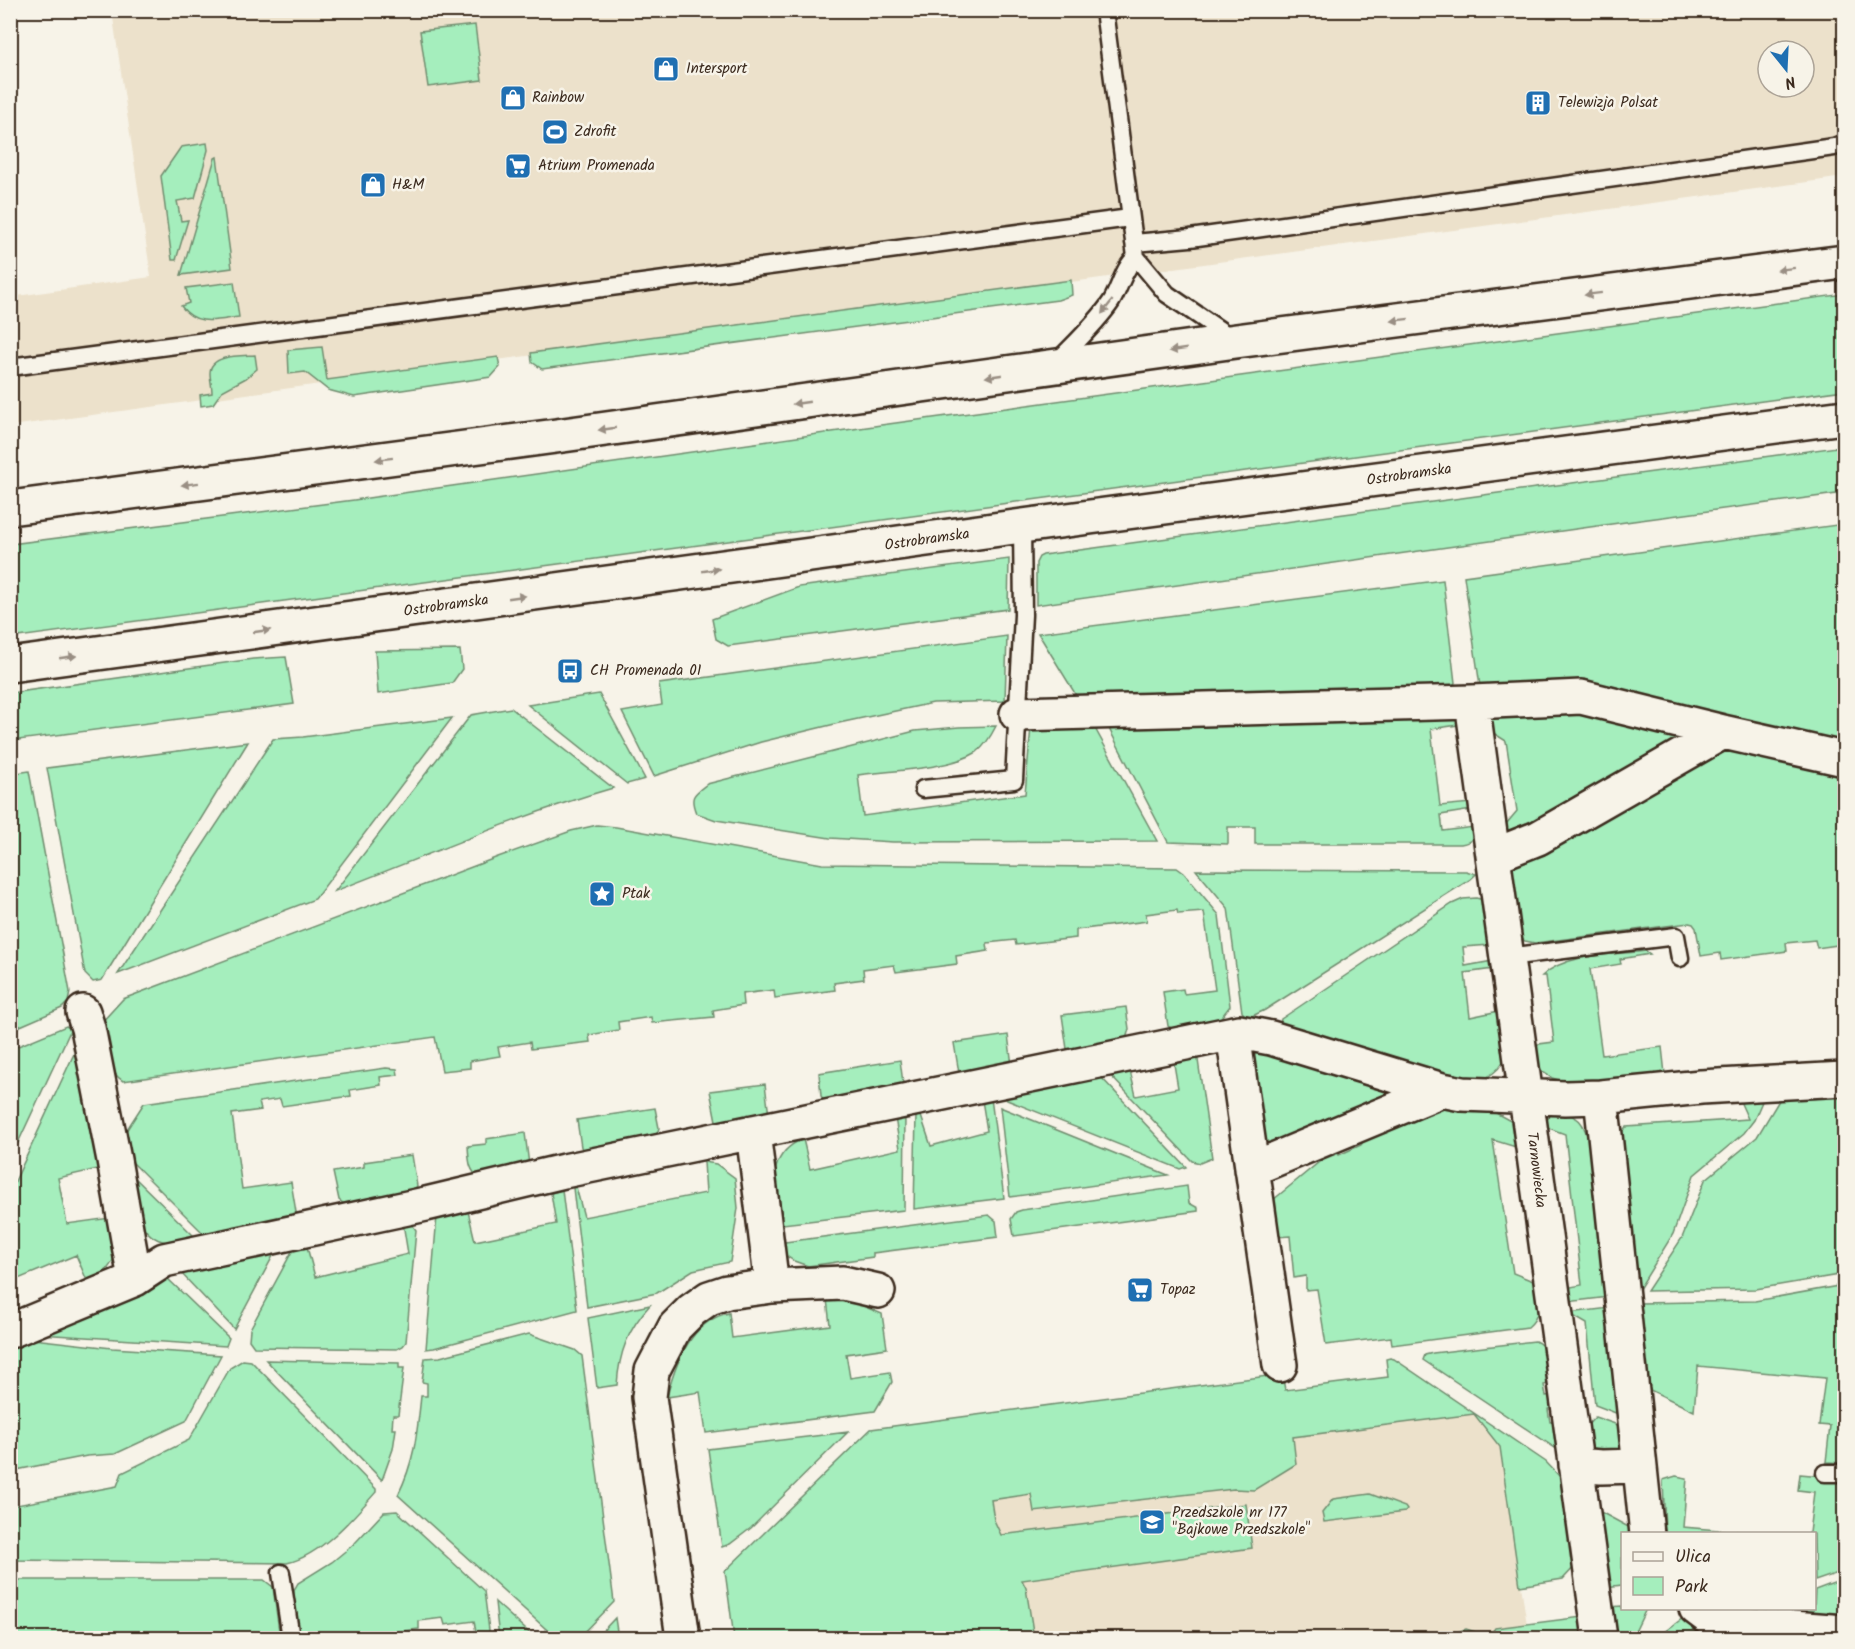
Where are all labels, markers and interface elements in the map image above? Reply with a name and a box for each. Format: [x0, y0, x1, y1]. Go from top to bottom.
north arrow [1756, 39, 1816, 99]
shop icon: Intersport [651, 54, 681, 84]
place label: Intersport [686, 57, 747, 81]
text: N [1782, 68, 1799, 95]
shop icon: Rainbow [498, 83, 528, 113]
place label: Rainbow [532, 86, 585, 110]
building icon: Telewizja Polsat [1523, 88, 1553, 118]
place label: Telewizja Polsat [1558, 91, 1658, 115]
sports icon: Zdrofit [540, 117, 570, 147]
place label: Zdrofit [574, 120, 616, 144]
supermarket icon: Atrium Promenada [503, 151, 533, 181]
place label: Atrium Promenada [538, 154, 655, 178]
shop icon: H&M [358, 170, 388, 200]
place label: H&M [392, 173, 425, 197]
one-way arrow [1777, 265, 1796, 274]
one-way arrow [1584, 290, 1603, 299]
one-way arrow [1101, 299, 1113, 314]
one-way arrow [1390, 315, 1409, 324]
one-way arrow [1168, 345, 1187, 354]
one-way arrow [984, 372, 1003, 381]
one-way arrow [791, 398, 810, 407]
one-way arrow [598, 425, 617, 434]
one-way arrow [374, 454, 393, 464]
street label: Ostrobramska [1365, 457, 1453, 493]
one-way arrow [181, 480, 200, 489]
street label: Ostrobramska [883, 522, 971, 558]
one-way arrow [701, 565, 720, 574]
street label: Ostrobramska [402, 588, 490, 624]
one-way arrow [508, 592, 527, 601]
one-way arrow [252, 627, 271, 636]
one-way arrow [59, 653, 78, 662]
bus stop icon: CH Promenada 01 [555, 656, 585, 686]
place label: CH Promenada 01 [590, 659, 702, 683]
place icon: Ptak [587, 879, 617, 909]
place label: Ptak [622, 882, 651, 906]
street label: Tarnowiecka [1519, 1131, 1553, 1209]
supermarket icon: Topaz [1125, 1275, 1155, 1305]
place label: Topaz [1160, 1278, 1196, 1302]
place label: Przedszkole nr 177 "Bajkowe Przedszkole" [1172, 1501, 1310, 1542]
school or university icon: Przedszkole nr 177 "Bajkowe Przedszkole" [1137, 1507, 1167, 1537]
legend [1621, 1532, 1816, 1610]
text: Ulica [1675, 1543, 1711, 1572]
text: Park [1675, 1573, 1708, 1602]

